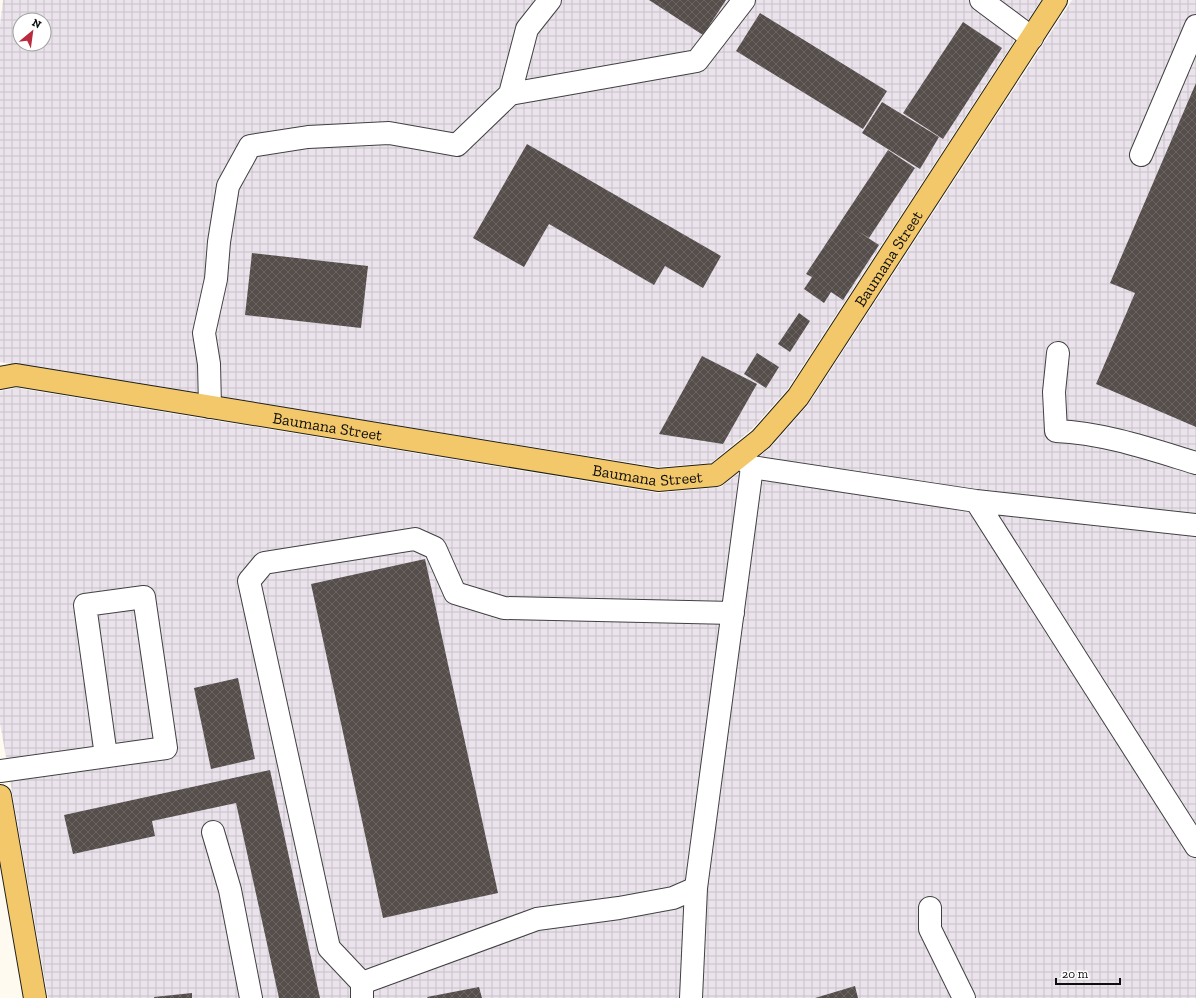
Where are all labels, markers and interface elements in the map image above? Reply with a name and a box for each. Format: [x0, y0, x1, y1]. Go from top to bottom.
north arrow [12, 12, 52, 52]
text: N [30, 16, 44, 32]
street label: Baumana Street [850, 207, 926, 310]
street label: Baumana Street [271, 408, 384, 444]
street label: Baumana Street [591, 460, 703, 490]
scale bar [1056, 960, 1120, 986]
text: 20 m [1062, 967, 1089, 981]

